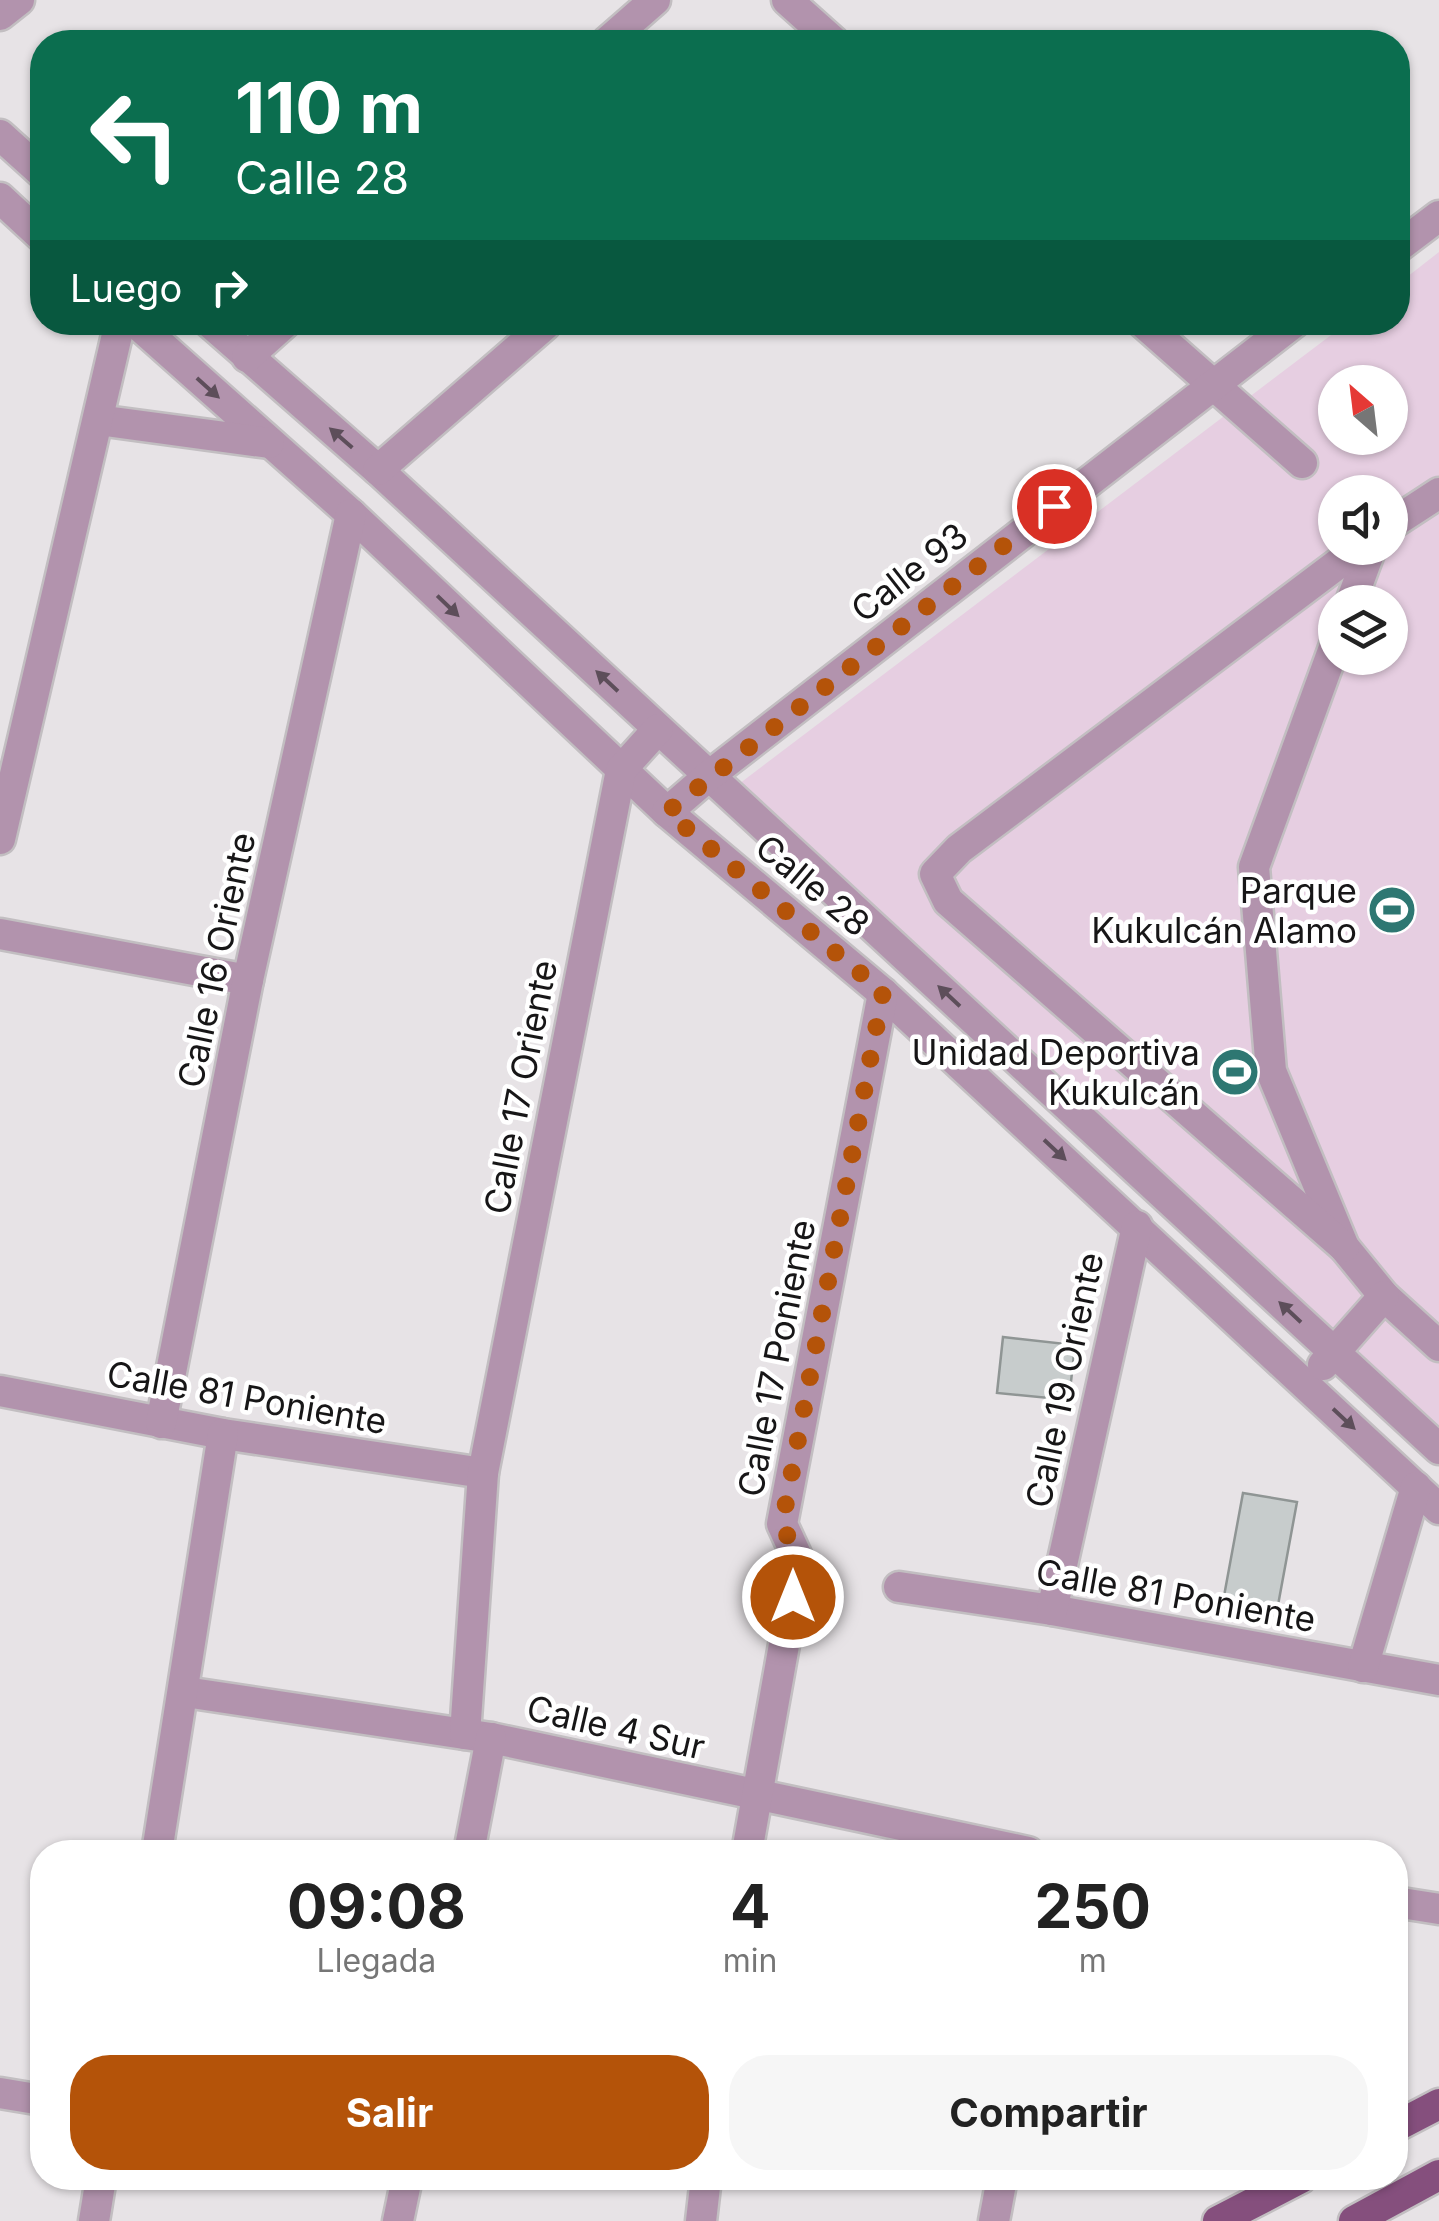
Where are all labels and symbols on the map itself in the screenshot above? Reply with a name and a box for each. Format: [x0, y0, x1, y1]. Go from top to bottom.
north arrow [1318, 365, 1408, 455]
one-way arrow [195, 376, 220, 398]
one-way arrow [329, 428, 354, 450]
pin [1012, 464, 1097, 549]
street label: Calle 93 [843, 514, 975, 630]
one-way arrow [436, 594, 460, 617]
one-way arrow [595, 670, 619, 693]
street label: Calle 28 [748, 825, 878, 945]
street label: Calle 16 Oriente [168, 829, 264, 1091]
place label: Parque Kukulcán Alamo [1091, 869, 1357, 951]
sports icon: Parque Kukulcán Alamo [1366, 884, 1418, 936]
street label: Calle 17 Oriente [475, 956, 565, 1218]
one-way arrow [937, 985, 961, 1008]
place label: Unidad Deportiva Kukulcán [912, 1031, 1200, 1113]
sports icon: Unidad Deportiva Kukulcán [1209, 1046, 1261, 1098]
one-way arrow [1043, 1138, 1067, 1161]
street label: Calle 17 Poniente [729, 1216, 823, 1500]
street label: Calle 19 Oriente [1016, 1249, 1112, 1511]
one-way arrow [1278, 1301, 1302, 1324]
street label: Calle 81 Poniente [104, 1352, 390, 1442]
one-way arrow [1332, 1407, 1356, 1430]
position arrow [741, 1545, 845, 1649]
street label: Calle 81 Poniente [1033, 1550, 1319, 1640]
street label: Calle 4 Sur [523, 1686, 709, 1768]

